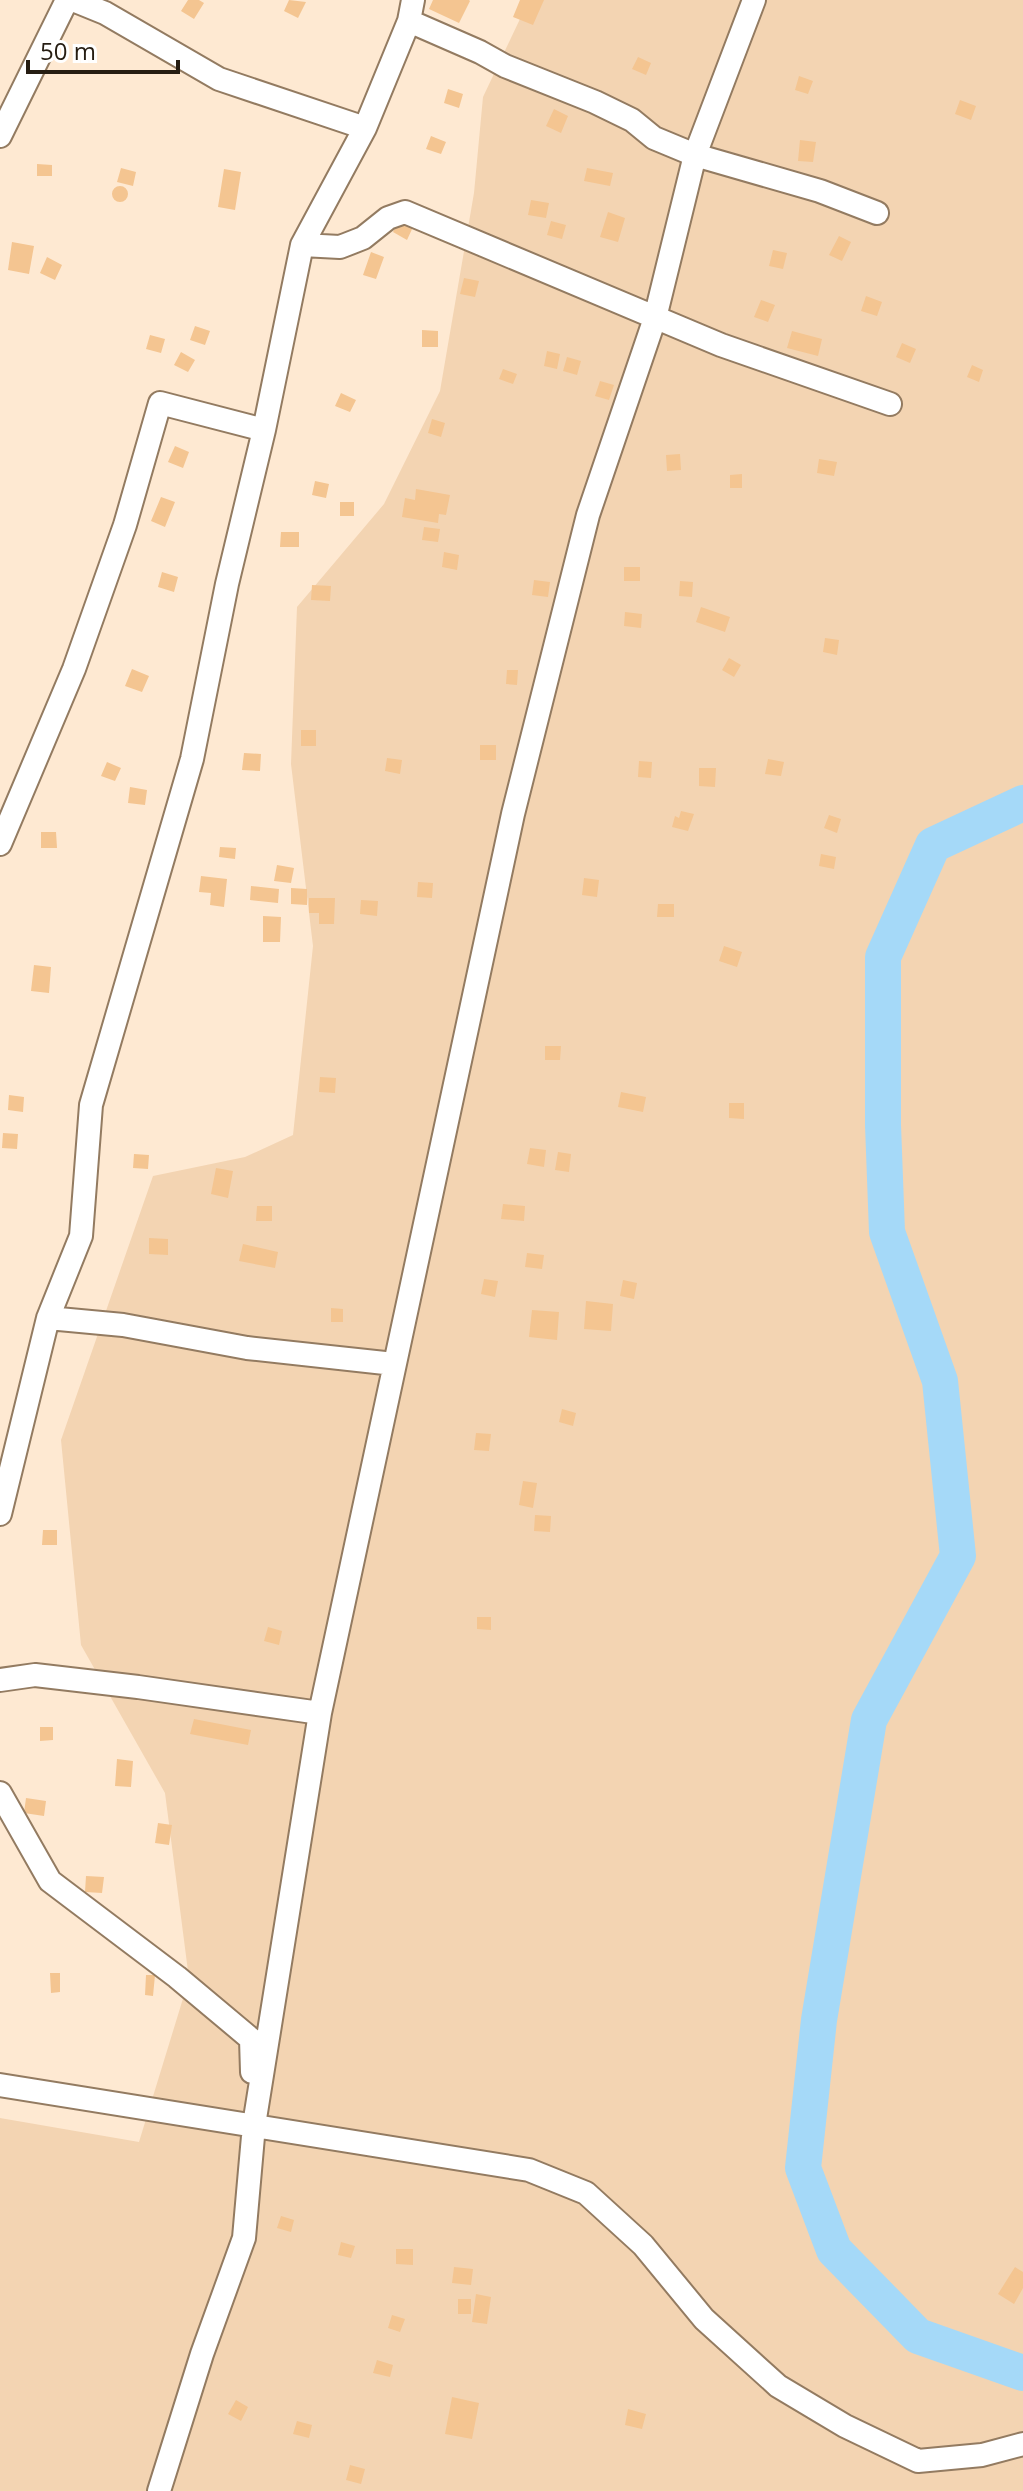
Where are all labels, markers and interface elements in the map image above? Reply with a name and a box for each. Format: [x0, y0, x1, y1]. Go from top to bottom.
scale bar [28, 24, 178, 74]
text: 50 m [40, 34, 96, 67]

